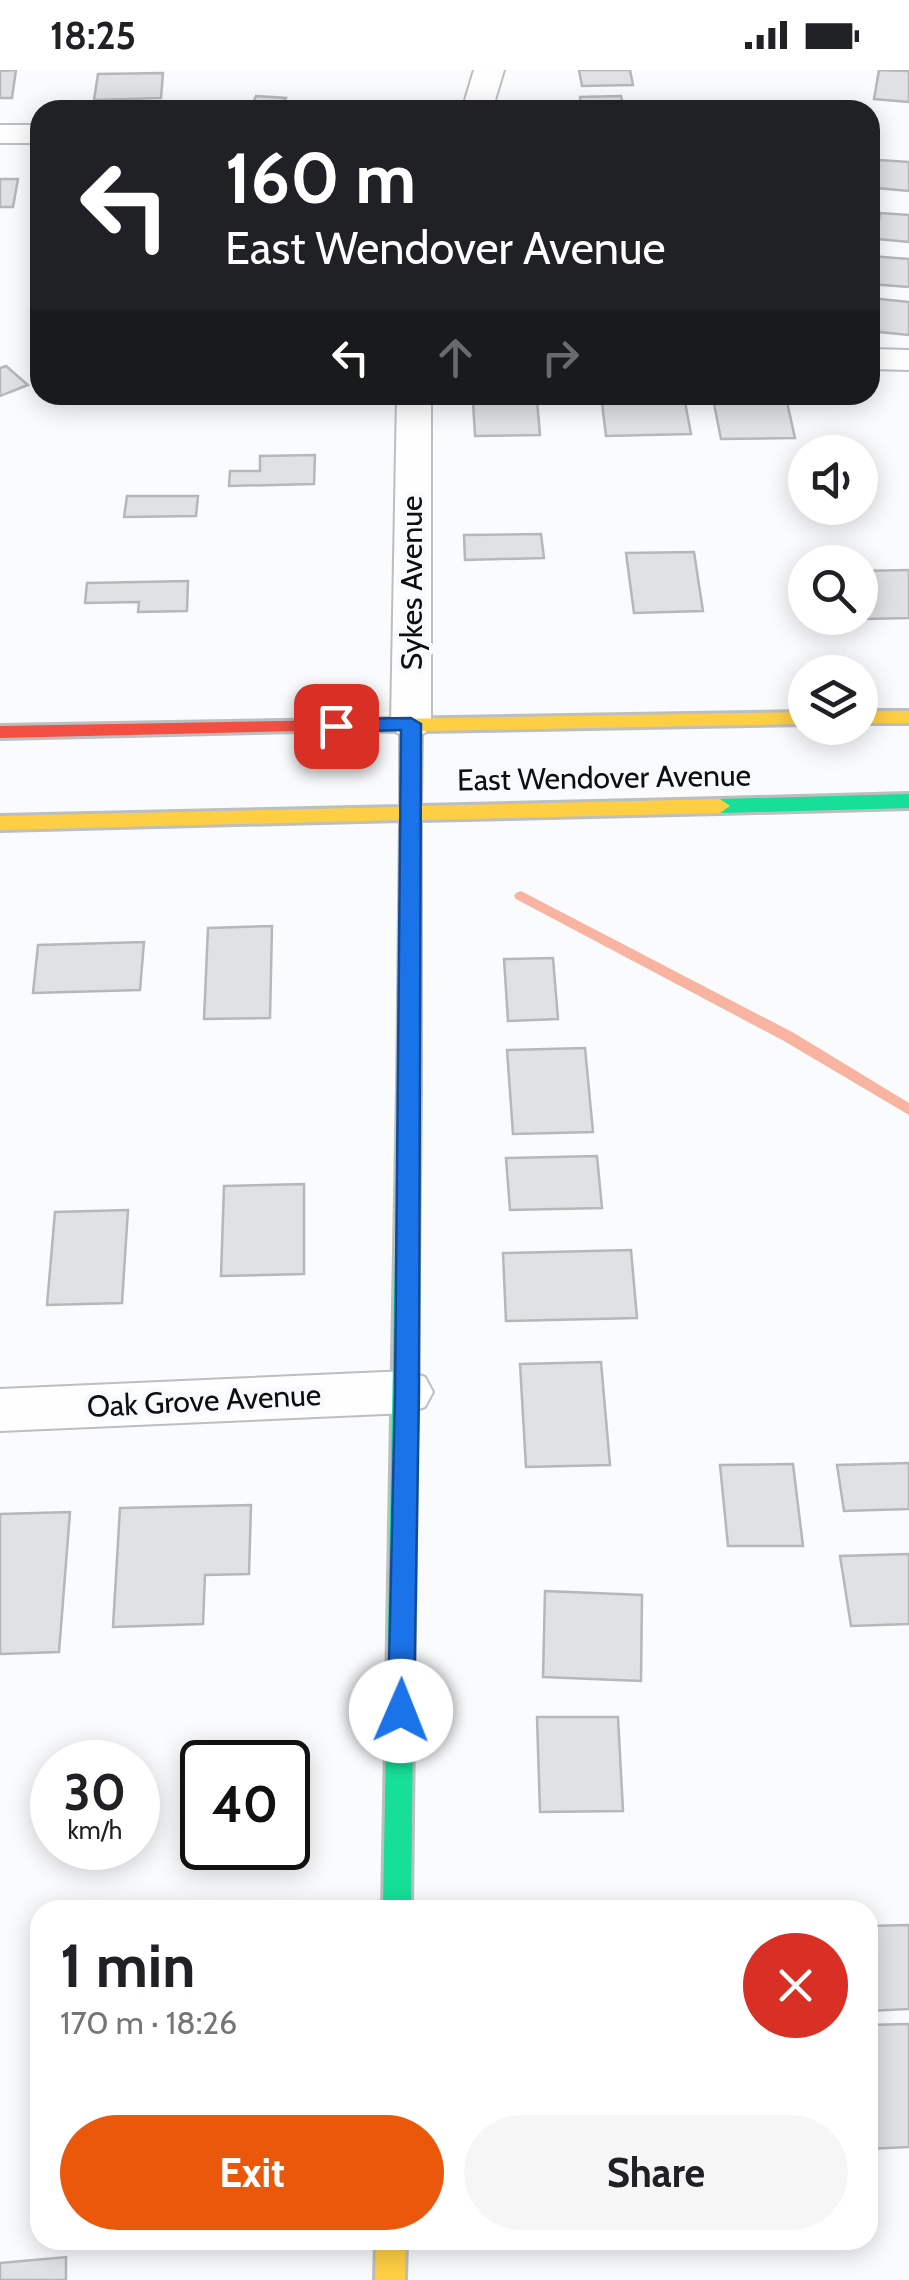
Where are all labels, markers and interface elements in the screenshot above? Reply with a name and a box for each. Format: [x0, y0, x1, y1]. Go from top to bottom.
text: 18:25 [50, 12, 136, 59]
text: 160 m [225, 135, 416, 221]
icon: left [60, 140, 190, 270]
text: East Wendover Avenue [225, 221, 666, 275]
icon: left [323, 330, 378, 385]
icon: ahead [428, 330, 483, 385]
icon: right [533, 330, 588, 385]
map controls [788, 435, 878, 745]
button: sound [788, 435, 878, 525]
street label: Sykes Avenue [393, 496, 430, 670]
button: search [788, 545, 878, 635]
button: layers [788, 655, 878, 745]
pin [294, 684, 379, 769]
icon: arrive [309, 699, 364, 754]
street label: East Wendover Avenue [457, 756, 751, 799]
street label: Oak Grove Avenue [86, 1376, 322, 1425]
position arrow [349, 1659, 453, 1763]
speed limit sign: 40 [180, 1740, 310, 1870]
text: 30 [64, 1762, 126, 1823]
text: km/h [68, 1815, 122, 1845]
text: 1 min [60, 1929, 195, 2002]
button: close [743, 1933, 848, 2038]
text: 170 m · 18:26 [60, 2003, 237, 2042]
button: Exit [60, 2115, 444, 2230]
button: Share [464, 2115, 848, 2230]

